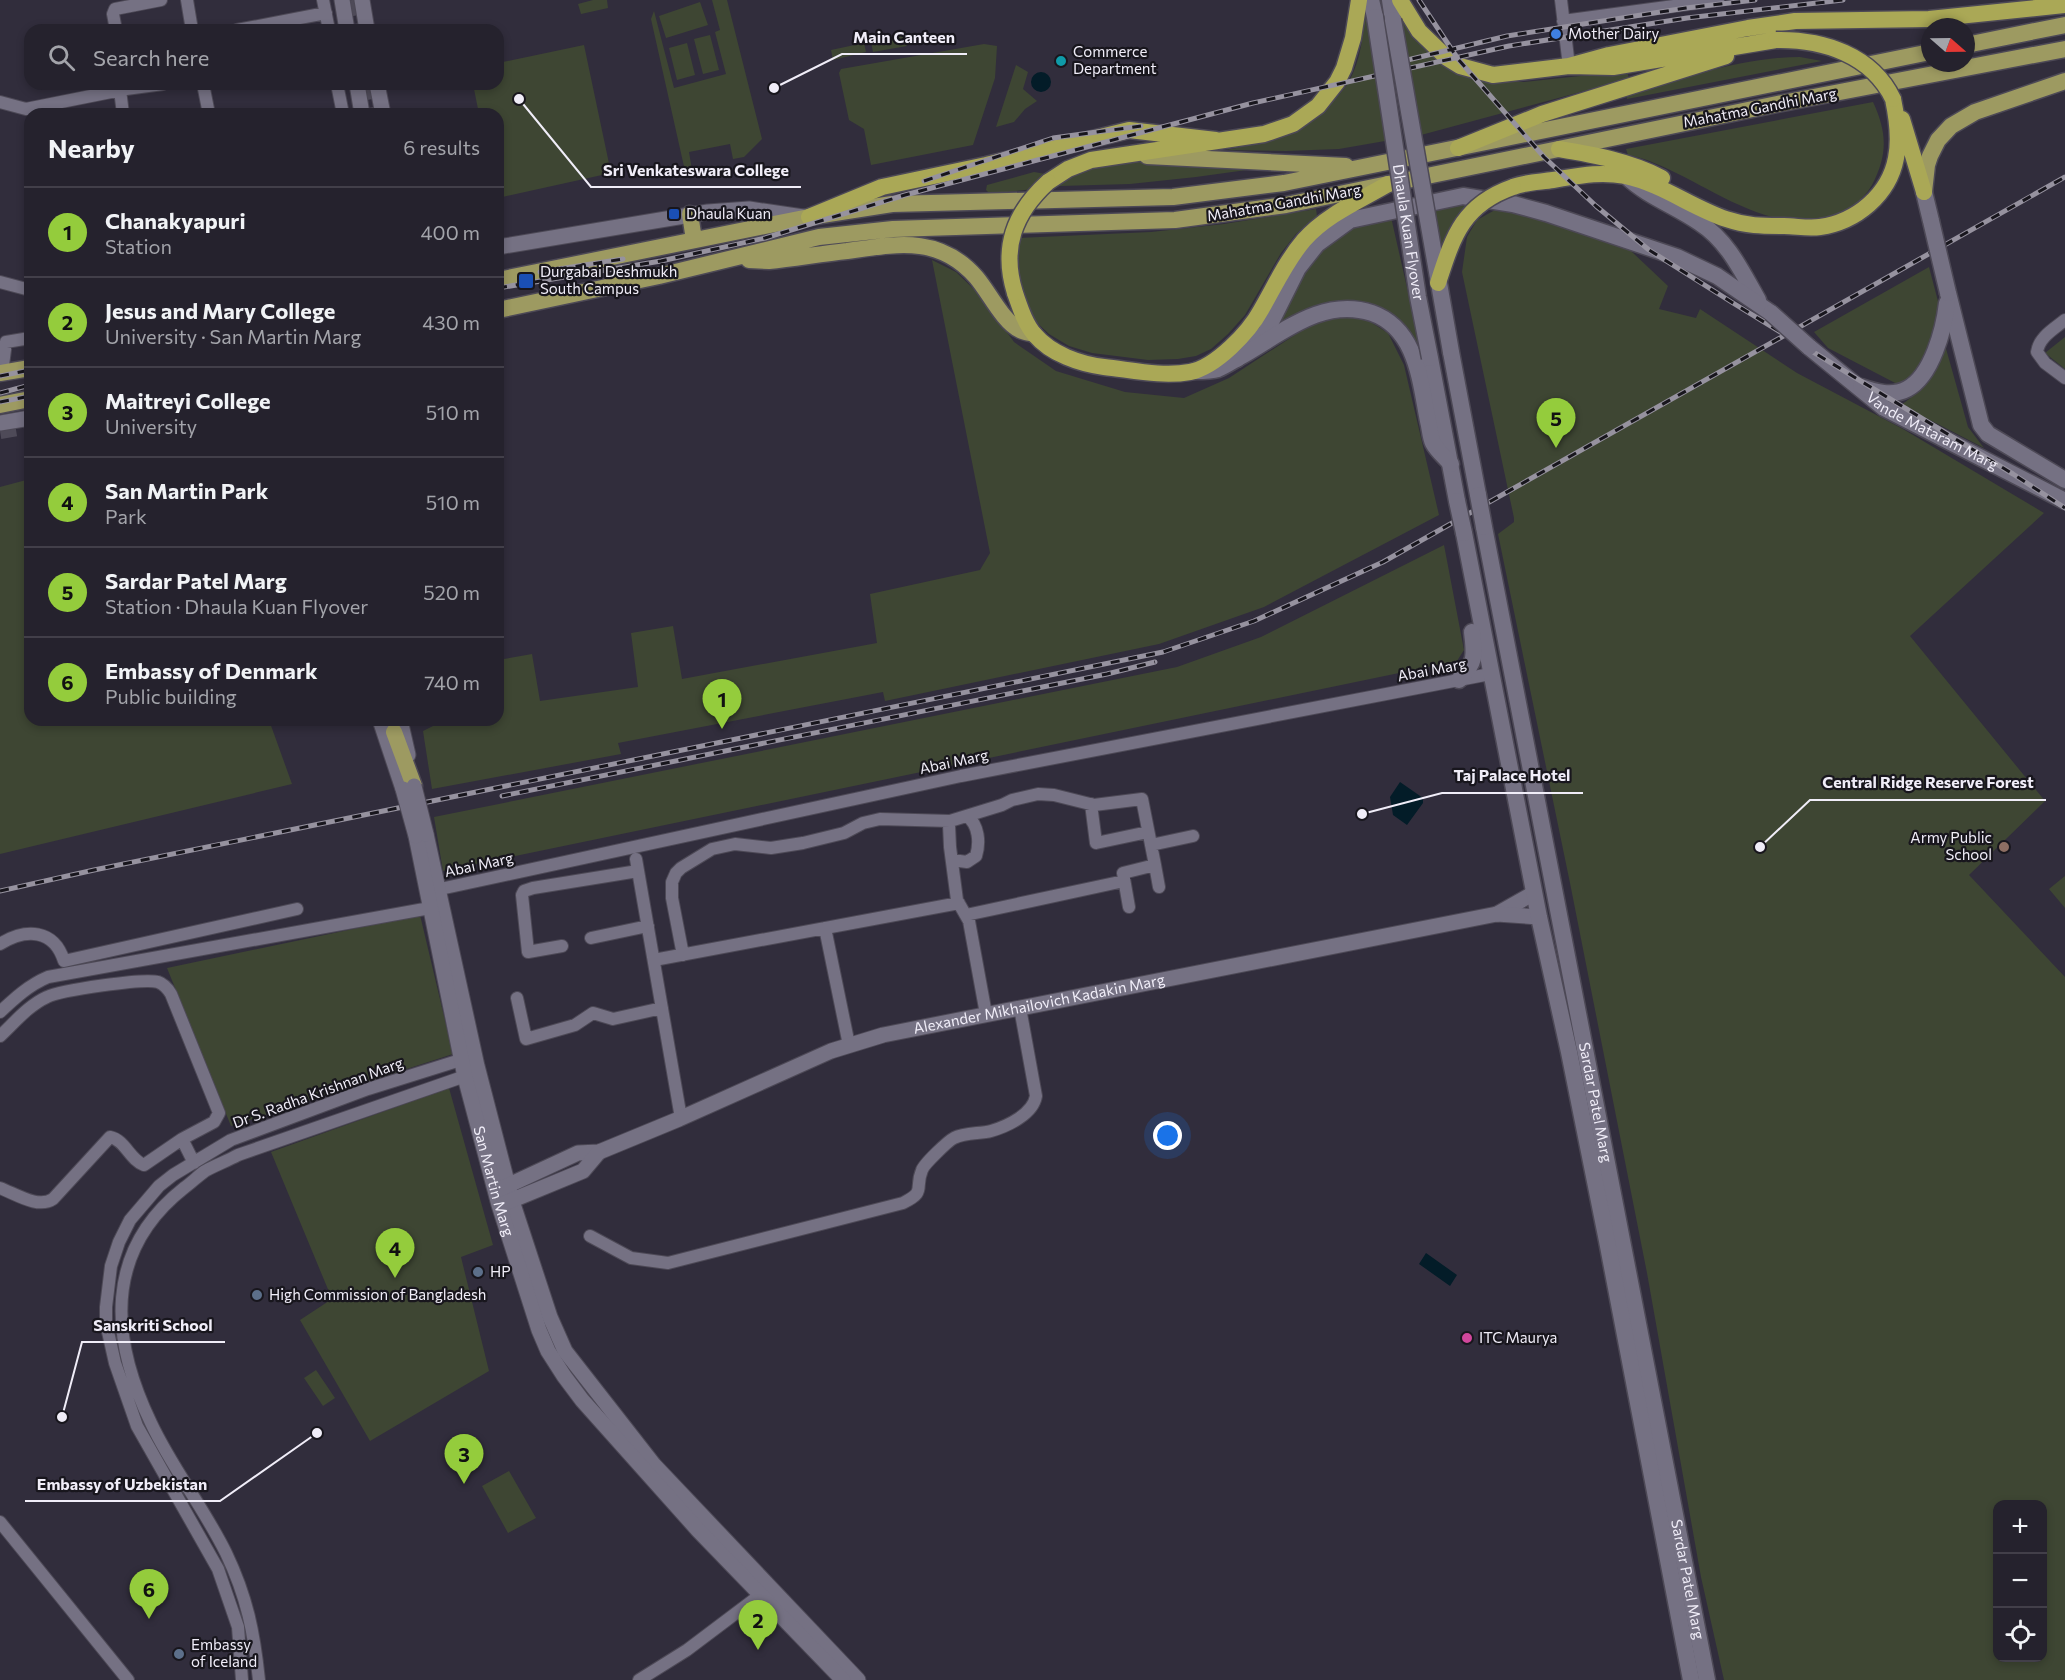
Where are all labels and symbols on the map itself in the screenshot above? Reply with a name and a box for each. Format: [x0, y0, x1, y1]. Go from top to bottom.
north arrow [1921, 18, 1975, 72]
callout: Main Canteen [842, 20, 967, 54]
place label: Mother Dairy [1568, 24, 1659, 42]
text: Main Canteen [853, 27, 955, 46]
marker: Mother Dairy [1549, 27, 1563, 41]
place label: Commerce Department [1073, 42, 1157, 77]
marker: Commerce Department [1054, 54, 1068, 68]
street label: Mahatma Gandhi Marg [1681, 83, 1838, 131]
callout: Sri Venkateswara College [591, 153, 801, 187]
text: Sri Venkateswara College [603, 160, 789, 179]
street label: Dhaula Kuan Flyover [1390, 163, 1429, 302]
street label: Mahatma Gandhi Marg [1205, 180, 1362, 224]
place label: Dhaula Kuan [686, 204, 771, 222]
marker: Dhaula Kuan [667, 207, 681, 221]
place label: Durgabai Deshmukh South Campus [540, 262, 677, 297]
marker: Durgabai Deshmukh South Campus [517, 272, 535, 290]
street label: Vande Mataram Marg [1863, 387, 2002, 473]
pin: 5 [1536, 398, 1576, 448]
street label: Abai Marg [1396, 654, 1468, 685]
pin: 1 [702, 680, 742, 729]
street label: Abai Marg [918, 745, 990, 777]
callout: Taj Palace Hotel [1442, 759, 1583, 793]
text: Taj Palace Hotel [1454, 765, 1570, 784]
callout: Central Ridge Reserve Forest [1810, 766, 2046, 800]
text: Central Ridge Reserve Forest [1822, 772, 2034, 791]
place label: Army Public School [1910, 828, 1992, 863]
marker: Army Public School [1997, 840, 2011, 854]
street label: Abai Marg [443, 848, 515, 880]
street label: Alexander Mikhailovich Kadakin Marg [912, 970, 1166, 1037]
street label: Sardar Patel Marg [1576, 1041, 1617, 1164]
street label: Dr S. Radha Krishnan Marg [230, 1053, 405, 1131]
your location [1153, 1121, 1182, 1150]
street label: San Martin Marg [470, 1124, 518, 1238]
pin: 4 [376, 1228, 414, 1278]
place label: HP [490, 1262, 511, 1280]
marker: HP [471, 1265, 485, 1279]
place label: High Commission of Bangladesh [269, 1285, 486, 1303]
marker: High Commission of Bangladesh [250, 1288, 264, 1302]
callout: Sanskriti School [82, 1308, 225, 1342]
text: Sanskriti School [93, 1315, 213, 1334]
place label: ITC Maurya [1479, 1328, 1557, 1346]
marker: ITC Maurya [1460, 1331, 1474, 1345]
pin: 3 [444, 1434, 484, 1484]
callout: Embassy of Uzbekistan [25, 1467, 220, 1501]
text: Embassy of Uzbekistan [37, 1474, 207, 1493]
street label: Sardar Patel Marg [1668, 1518, 1709, 1641]
pin: 6 [130, 1570, 168, 1619]
pin: 2 [738, 1600, 777, 1650]
place label: Embassy of Iceland [191, 1635, 257, 1670]
marker: Embassy of Iceland [172, 1647, 186, 1661]

